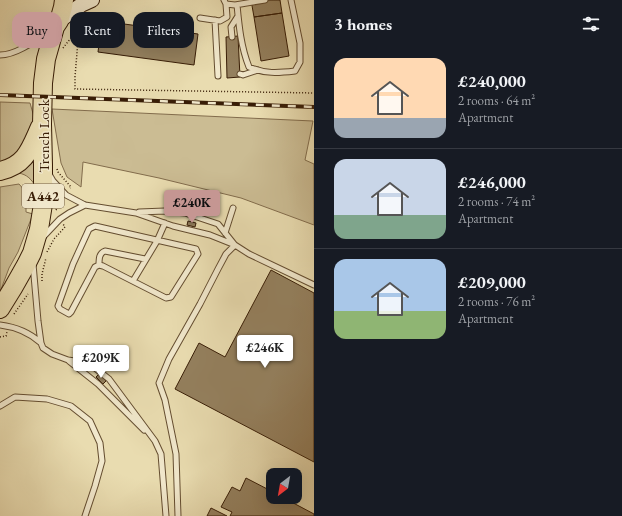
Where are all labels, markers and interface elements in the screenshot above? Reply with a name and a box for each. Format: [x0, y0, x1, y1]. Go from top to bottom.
chip: Buy [12, 12, 62, 48]
chip: Rent [70, 12, 125, 48]
chip: Filters [133, 12, 194, 48]
text: 3 homes [334, 13, 392, 35]
icon: filters [580, 13, 602, 35]
text: £240,000 [458, 70, 526, 92]
icon: home [366, 74, 414, 122]
text: 2 rooms · 64 m² [458, 92, 535, 109]
street label: Trench Lock [34, 98, 53, 173]
text: Apartment [458, 109, 513, 126]
text: £246,000 [458, 171, 526, 193]
icon: home [366, 175, 414, 223]
road number: A442 [22, 184, 64, 208]
pin: £240K [164, 190, 220, 224]
text: 2 rooms · 74 m² [458, 193, 535, 210]
text: £240K [173, 194, 211, 211]
text: Apartment [458, 210, 513, 227]
text: £209,000 [458, 271, 526, 293]
icon: home [366, 275, 414, 323]
text: 2 rooms · 76 m² [458, 293, 535, 310]
text: Apartment [458, 310, 513, 327]
pin: £246K [237, 335, 293, 369]
text: £246K [246, 339, 284, 356]
pin: £209K [73, 345, 129, 379]
text: £209K [82, 349, 120, 366]
north arrow [266, 468, 302, 504]
map controls [266, 468, 302, 504]

